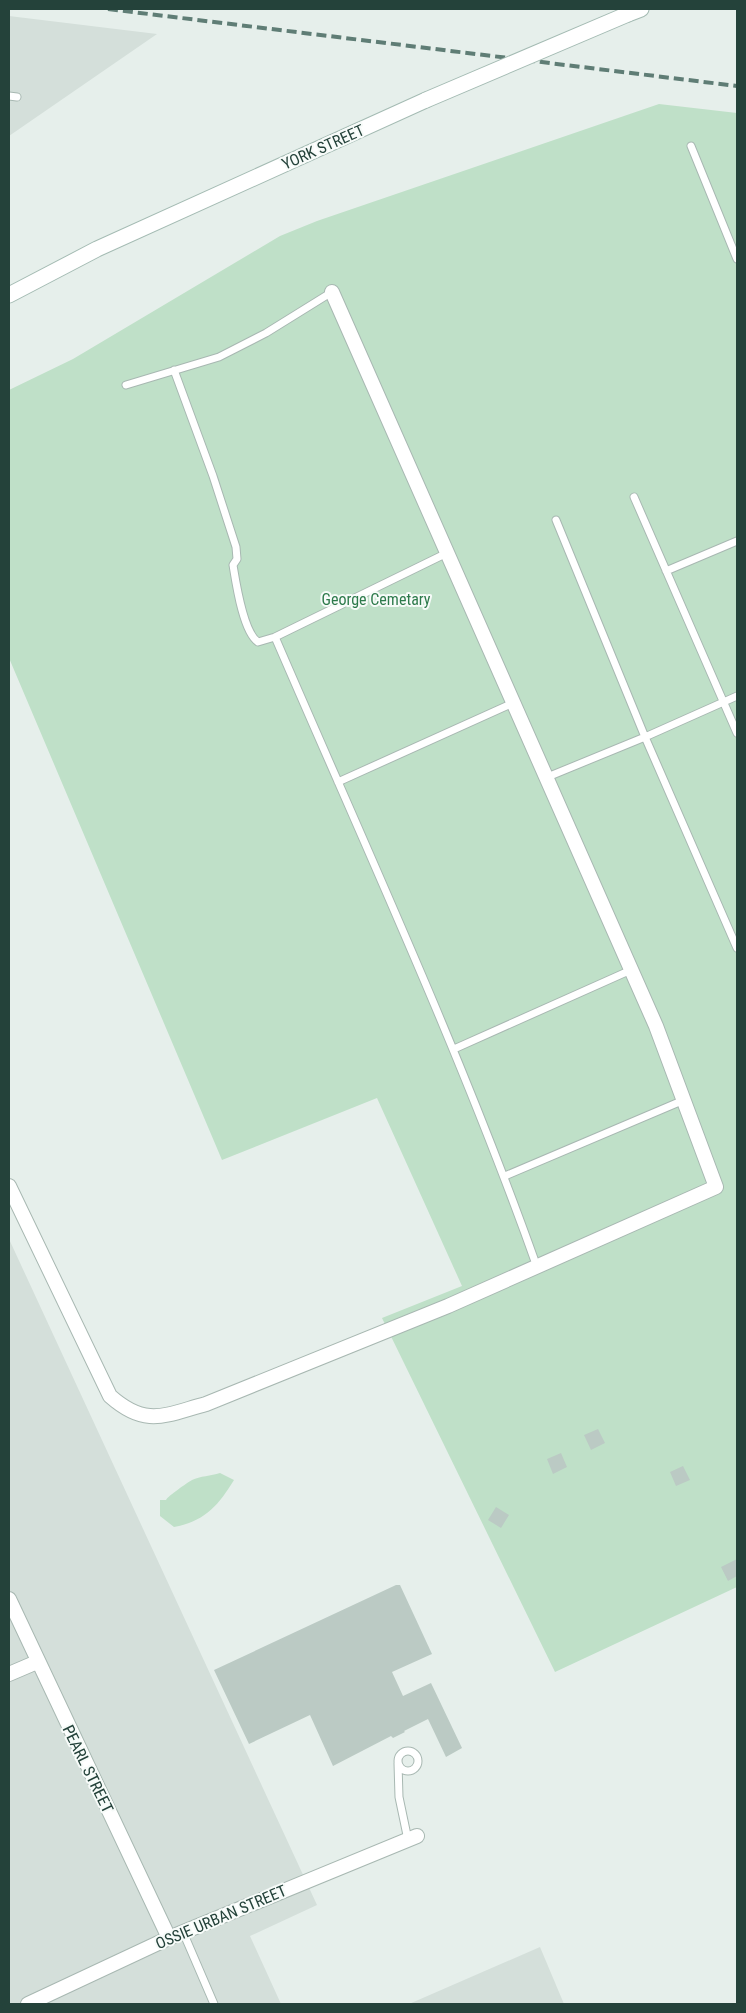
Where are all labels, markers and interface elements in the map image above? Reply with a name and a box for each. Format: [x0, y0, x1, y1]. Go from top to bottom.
street label: YORK STREET [279, 120, 367, 174]
park label: George Cemetary [322, 590, 431, 609]
street label: PEARL STREET [59, 1722, 117, 1816]
street label: OSSIE URBAN STREET [153, 1881, 289, 1953]

